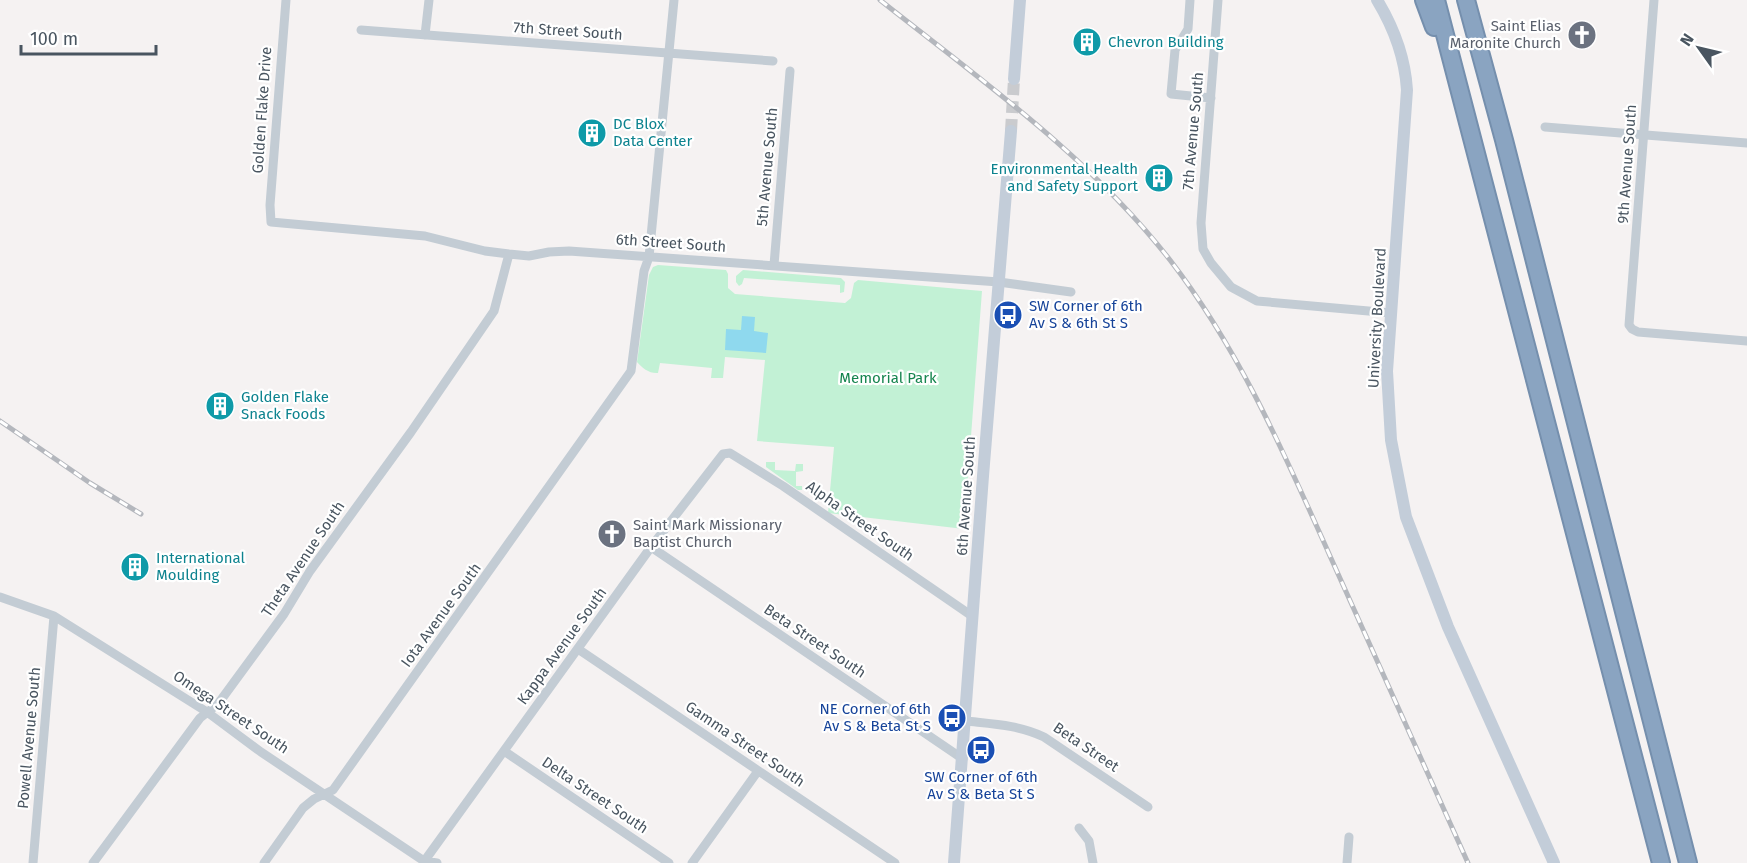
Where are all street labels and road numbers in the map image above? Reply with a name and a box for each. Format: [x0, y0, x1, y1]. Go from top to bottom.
street label: 7th Street South [513, 18, 623, 44]
street label: Golden Flake Drive [249, 46, 275, 174]
street label: 7th Avenue South [1179, 71, 1207, 191]
street label: 9th Avenue South [1614, 104, 1640, 224]
street label: 5th Avenue South [753, 107, 781, 227]
street label: 6th Street South [615, 230, 727, 256]
street label: University Boulevard [1364, 247, 1390, 389]
street label: 6th Avenue South [953, 436, 979, 556]
street label: Alpha Street South [803, 477, 917, 565]
street label: Theta Avenue South [258, 498, 348, 620]
street label: Iota Avenue South [397, 559, 485, 671]
street label: Kappa Avenue South [513, 584, 611, 708]
street label: Beta Street South [761, 600, 869, 682]
street label: Powell Avenue South [14, 666, 44, 810]
street label: Omega Street South [170, 667, 292, 757]
street label: Gamma Street South [682, 697, 808, 791]
street label: Beta Street [1050, 718, 1123, 776]
street label: Delta Street South [538, 753, 652, 837]

